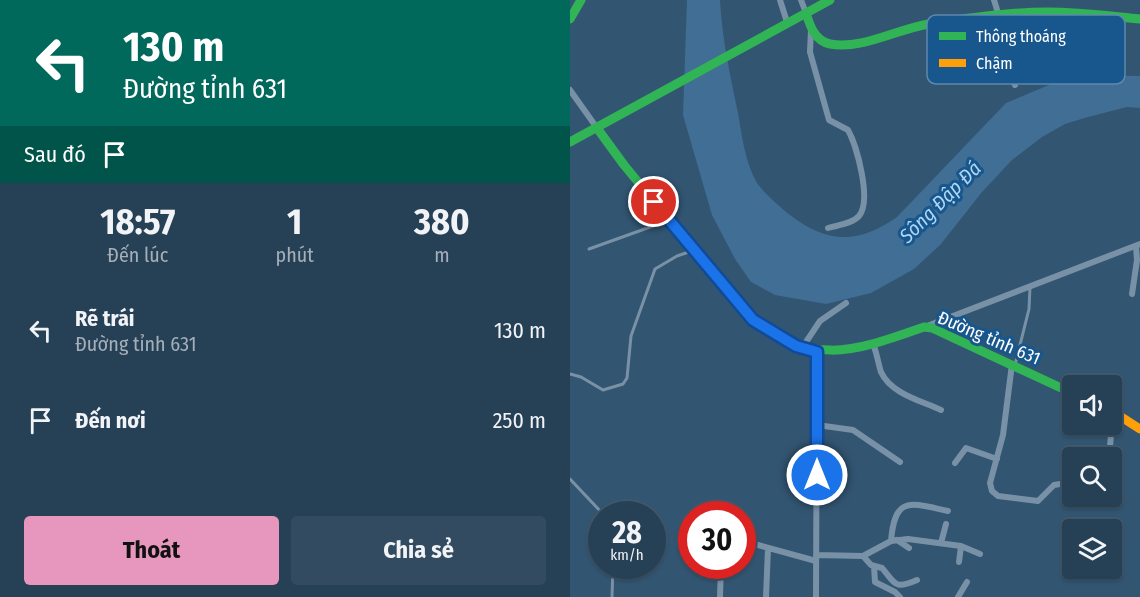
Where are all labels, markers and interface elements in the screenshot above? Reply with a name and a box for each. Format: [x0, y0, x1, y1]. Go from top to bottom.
legend [927, 15, 1125, 84]
text: 130 m [123, 22, 224, 72]
icon: left [24, 24, 102, 102]
text: Thông thoáng [976, 27, 1066, 46]
text: Chậm [976, 54, 1013, 73]
text: Đường tỉnh 631 [123, 73, 287, 105]
icon: arrive [98, 138, 131, 171]
text: Sau đó [24, 141, 86, 168]
water label: Sông Đập Đá [894, 156, 986, 248]
pin [628, 176, 679, 227]
icon: arrive [637, 185, 670, 218]
text: 18:57 [100, 200, 175, 244]
text: 1 [287, 200, 302, 244]
text: 380 [414, 200, 470, 244]
text: Đến lúc [107, 243, 168, 267]
text: phút [276, 243, 314, 267]
text: m [434, 243, 450, 267]
text: Rẽ trái [75, 305, 135, 332]
street label: Đường tỉnh 631 [934, 307, 1044, 369]
icon: left [24, 314, 57, 347]
text: 130 m [494, 317, 546, 344]
text: Đường tỉnh 631 [75, 332, 196, 356]
map controls [1062, 375, 1122, 579]
button: sound [1062, 375, 1122, 435]
icon: arrive [24, 404, 57, 437]
text: Đến nơi [75, 407, 146, 434]
text: 250 m [493, 407, 546, 434]
position arrow [785, 443, 849, 507]
button: search [1062, 447, 1122, 507]
speed limit sign: 30 [678, 501, 756, 579]
text: 28 [612, 515, 642, 551]
button: Thoát [24, 516, 279, 585]
button: Chia sẻ [291, 516, 546, 585]
button: layers [1062, 519, 1122, 579]
text: km/h [610, 546, 644, 564]

